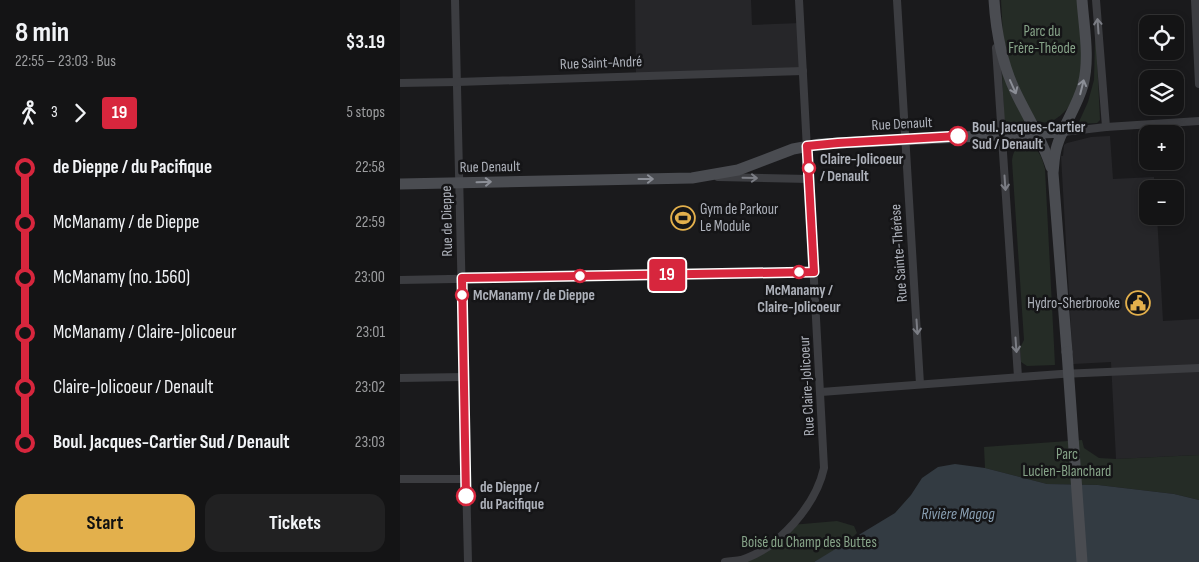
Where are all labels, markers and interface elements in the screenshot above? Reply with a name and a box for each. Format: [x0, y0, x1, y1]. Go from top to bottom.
map controls [1139, 15, 1184, 225]
button: locate [1139, 15, 1184, 60]
text: 8 min [15, 16, 69, 49]
one-way arrow [1093, 18, 1103, 34]
park label: Parc du Frère-Théode [1008, 22, 1076, 58]
text: $3.19 [346, 31, 385, 54]
text: 22:55 – 23:03 · Bus [15, 52, 116, 71]
street label: Rue Saint-André [559, 52, 643, 74]
button: layers [1139, 70, 1184, 115]
one-way arrow [1009, 79, 1019, 94]
one-way arrow [1078, 79, 1087, 95]
icon: walk [15, 99, 43, 127]
icon: forward [66, 99, 94, 127]
text: 19 [112, 102, 127, 123]
text: 3 [51, 103, 58, 122]
text: 5 stops [347, 103, 385, 122]
street label: Rue Denault [871, 113, 933, 135]
place label: Boul. Jacques-Cartier Sud / Denault [972, 118, 1086, 154]
button: + [1139, 125, 1184, 170]
marker: Boul. Jacques-Cartier Sud / Denault [948, 126, 968, 146]
place label: Claire-Jolicoeur / Denault [820, 150, 904, 186]
text: de Dieppe / du Pacifique [53, 156, 212, 179]
street label: Rue Denault [459, 157, 521, 177]
text: 22:58 [355, 158, 385, 177]
marker: Claire-Jolicoeur / Denault [802, 161, 816, 175]
one-way arrow [741, 173, 757, 183]
one-way arrow [638, 174, 654, 184]
one-way arrow [1000, 175, 1009, 191]
one-way arrow [475, 178, 491, 187]
button: − [1139, 180, 1184, 225]
street label: Rue de Dieppe [437, 185, 457, 257]
place label: Gym de Parkour Le Module [700, 200, 779, 236]
street label: Rue Sainte-Thérèse [886, 203, 912, 303]
sports icon: Gym de Parkour Le Module [670, 205, 696, 231]
text: McManamy / de Dieppe [53, 211, 199, 234]
text: 22:59 [355, 213, 385, 232]
line badge: 19 [644, 259, 690, 291]
text: 19 [659, 264, 675, 285]
marker: McManamy / Claire-Jolicoeur [792, 265, 806, 279]
text: McManamy (no. 1560) [53, 266, 190, 289]
text: 23:00 [354, 268, 385, 287]
unlabelled marker [573, 269, 587, 283]
place label: McManamy / Claire-Jolicoeur [757, 281, 841, 317]
place label: McManamy / de Dieppe [473, 286, 595, 305]
marker: McManamy / de Dieppe [455, 288, 469, 302]
public building icon: Hydro-Sherbrooke [1125, 290, 1151, 316]
place label: Hydro-Sherbrooke [1027, 294, 1120, 313]
one-way arrow [912, 318, 921, 334]
text: McManamy / Claire-Jolicoeur [53, 321, 236, 344]
text: 23:01 [356, 323, 385, 342]
street label: Rue Claire-Jolicoeur [795, 335, 819, 436]
one-way arrow [1011, 337, 1020, 353]
text: Claire-Jolicoeur / Denault [53, 376, 214, 399]
text: 23:02 [355, 378, 385, 397]
text: Boul. Jacques-Cartier Sud / Denault [53, 431, 290, 454]
text: 23:03 [355, 433, 385, 452]
park label: Parc Lucien-Blanchard [1023, 445, 1111, 481]
place label: de Dieppe / du Pacifique [480, 478, 544, 514]
marker: de Dieppe / du Pacifique [456, 486, 476, 506]
button: Start [15, 494, 195, 552]
button: Tickets [205, 494, 385, 552]
water label: Rivière Magog [921, 505, 995, 524]
park label: Boisé du Champ des Buttes [741, 533, 877, 552]

